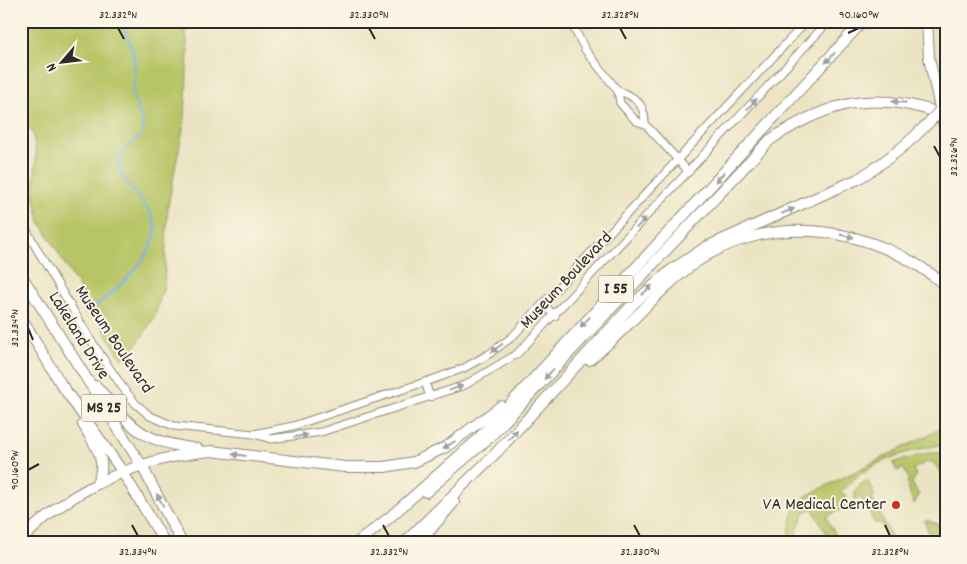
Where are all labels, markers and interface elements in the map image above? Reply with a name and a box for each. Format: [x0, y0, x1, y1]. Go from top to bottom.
text: 32.332°N [99, 7, 137, 24]
text: 32.330°N [349, 7, 389, 24]
text: 32.328°N [601, 7, 639, 24]
text: 90.160°W [839, 7, 879, 24]
north arrow [38, 38, 88, 88]
one-way arrow [824, 51, 836, 63]
text: N [42, 59, 63, 75]
one-way arrow [891, 98, 907, 106]
one-way arrow [746, 99, 758, 111]
text: 32.326°N [946, 138, 963, 176]
one-way arrow [714, 171, 726, 183]
one-way arrow [781, 207, 796, 215]
one-way arrow [635, 218, 647, 230]
street label: Museum Boulevard [515, 227, 619, 335]
one-way arrow [839, 232, 854, 240]
road number: I 55 [598, 276, 634, 302]
street label: Museum Boulevard [68, 281, 158, 399]
one-way arrow [641, 284, 653, 296]
street label: Lakeland Drive [41, 287, 115, 385]
text: 32.334°N [7, 309, 24, 347]
one-way arrow [579, 315, 591, 327]
one-way arrow [490, 343, 504, 353]
one-way arrow [543, 368, 555, 380]
one-way arrow [449, 384, 464, 391]
road number: MS 25 [82, 394, 126, 422]
one-way arrow [507, 429, 519, 441]
one-way arrow [294, 431, 310, 439]
one-way arrow [442, 440, 455, 449]
text: 90.160°W [7, 450, 24, 490]
one-way arrow [231, 451, 247, 459]
one-way arrow [155, 493, 164, 506]
place label: VA Medical Center [763, 493, 886, 518]
marker: VA Medical Center [890, 499, 902, 511]
text: 32.334°N [119, 544, 157, 561]
text: 32.332°N [370, 544, 408, 561]
text: 32.330°N [620, 544, 660, 561]
text: 32.328°N [871, 544, 909, 561]

